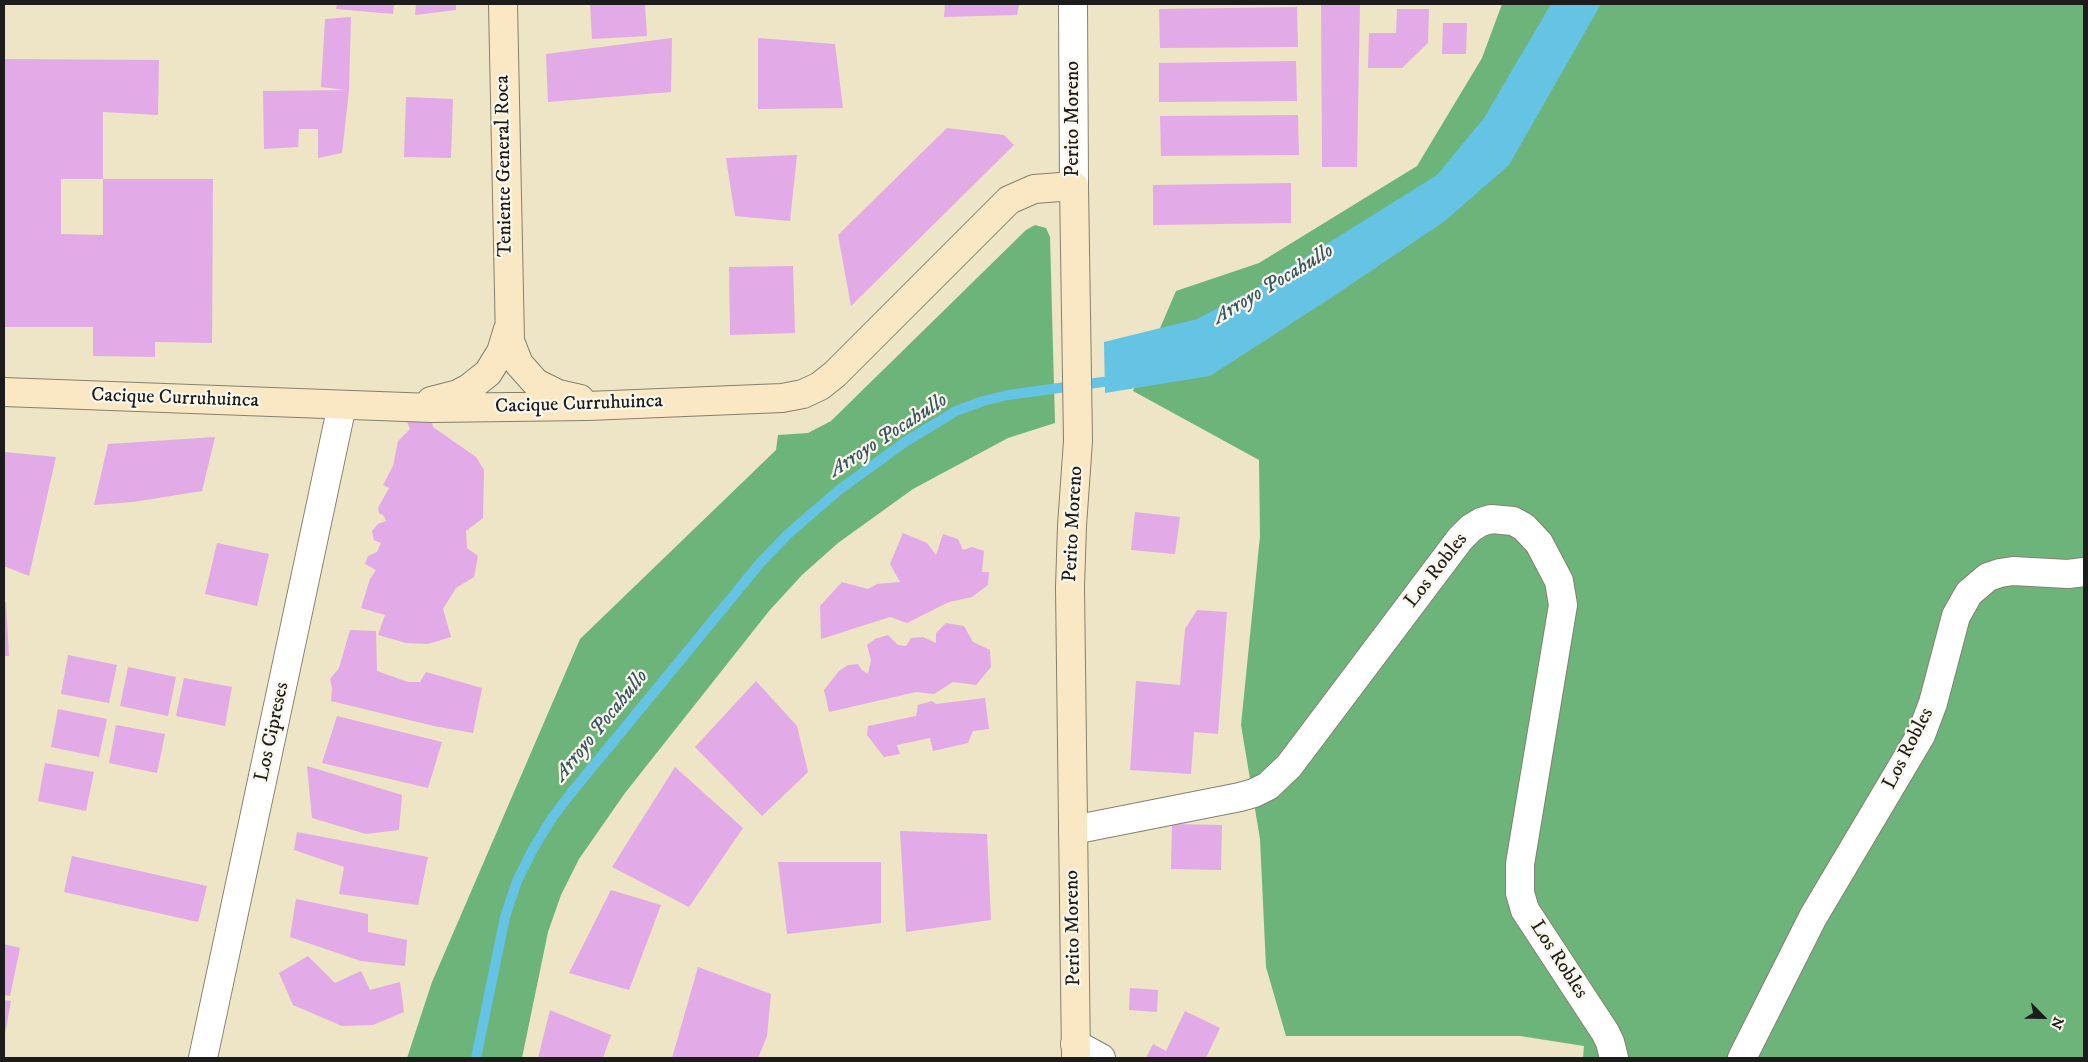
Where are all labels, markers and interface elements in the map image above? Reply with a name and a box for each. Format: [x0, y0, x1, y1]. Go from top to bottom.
street label: Perito Moreno [1062, 61, 1086, 177]
street label: Teniente General Roca [491, 75, 519, 257]
water label: Arroyo Pocahullo [1209, 239, 1339, 331]
street label: Cacique Curruhuinca [91, 384, 259, 414]
water label: Arroyo Pocahullo [825, 388, 953, 484]
street label: Cacique Curruhuinca [495, 390, 663, 420]
street label: Perito Moreno [1059, 465, 1089, 583]
street label: Los Robles [1400, 529, 1474, 613]
water label: Arroyo Pocahullo [549, 665, 655, 787]
street label: Los Cipreses [251, 680, 295, 784]
street label: Los Robles [1878, 704, 1940, 794]
street label: Perito Moreno [1061, 870, 1087, 986]
street label: Los Robles [1524, 916, 1592, 1004]
north arrow [2018, 992, 2068, 1042]
text: N [2046, 1014, 2067, 1032]

